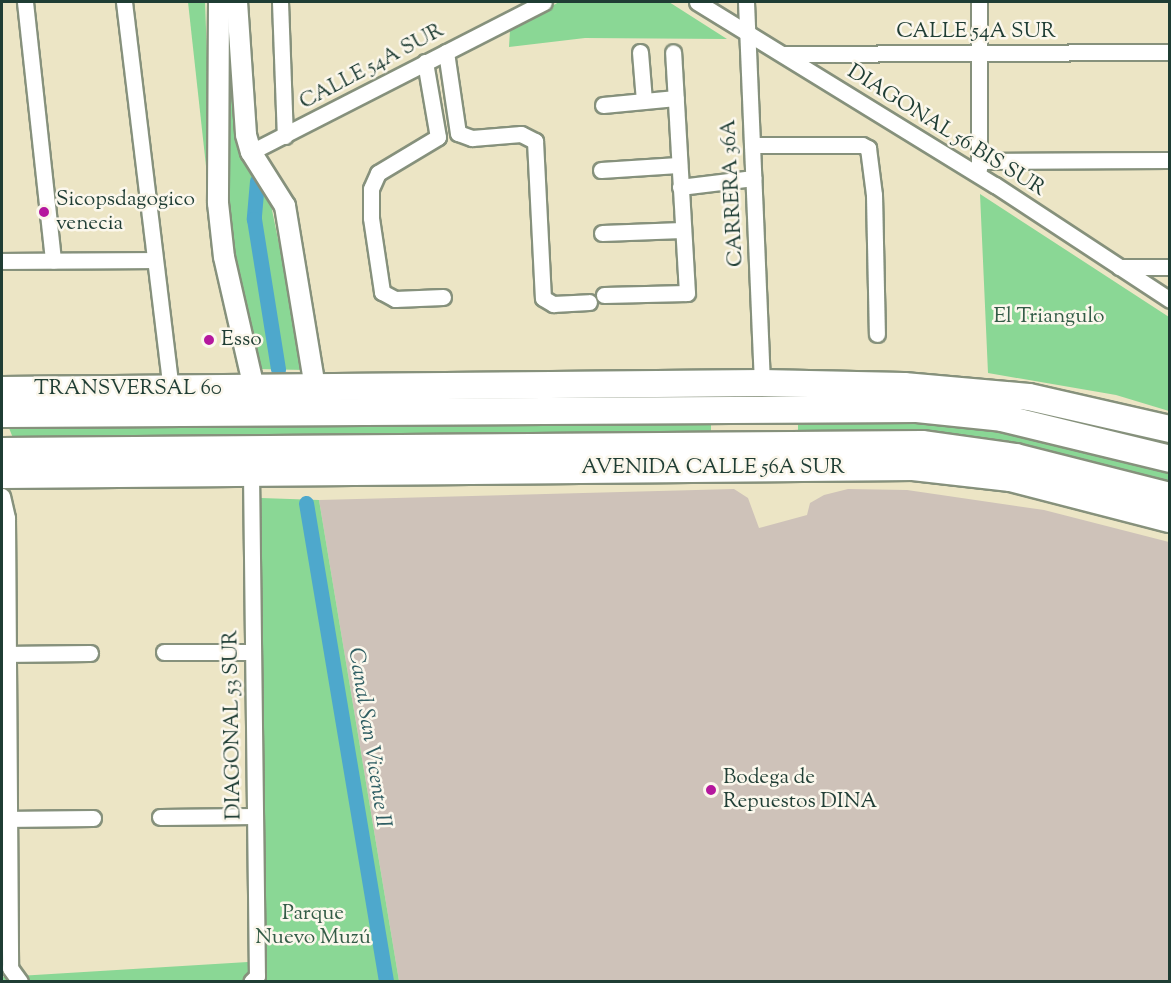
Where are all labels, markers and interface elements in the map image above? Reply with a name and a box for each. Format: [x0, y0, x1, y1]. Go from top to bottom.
street label: CALLE 54A SUR [296, 18, 448, 116]
street label: CALLE 54A SUR [896, 19, 1056, 45]
street label: DIAGONAL 56 BIS SUR [842, 60, 1050, 202]
street label: CARRERA 36A [717, 118, 749, 268]
place label: Sicopsdagogico venecia [56, 187, 195, 237]
marker: Sicopsdagogico venecia [37, 205, 51, 219]
park label: El Triangulo [993, 304, 1105, 330]
place label: Esso [221, 327, 262, 353]
marker: Esso [202, 333, 216, 347]
street label: TRANSVERSAL 60 [34, 376, 222, 402]
street label: AVENIDA CALLE 56A SUR [581, 455, 845, 481]
street label: DIAGONAL 53 SUR [219, 630, 247, 820]
water label: Canal San Vicente II [341, 646, 395, 830]
place label: Bodega de Repuestos DINA [723, 765, 877, 815]
marker: Bodega de Repuestos DINA [704, 783, 718, 797]
park label: Parque Nuevo Muzú [255, 901, 371, 951]

